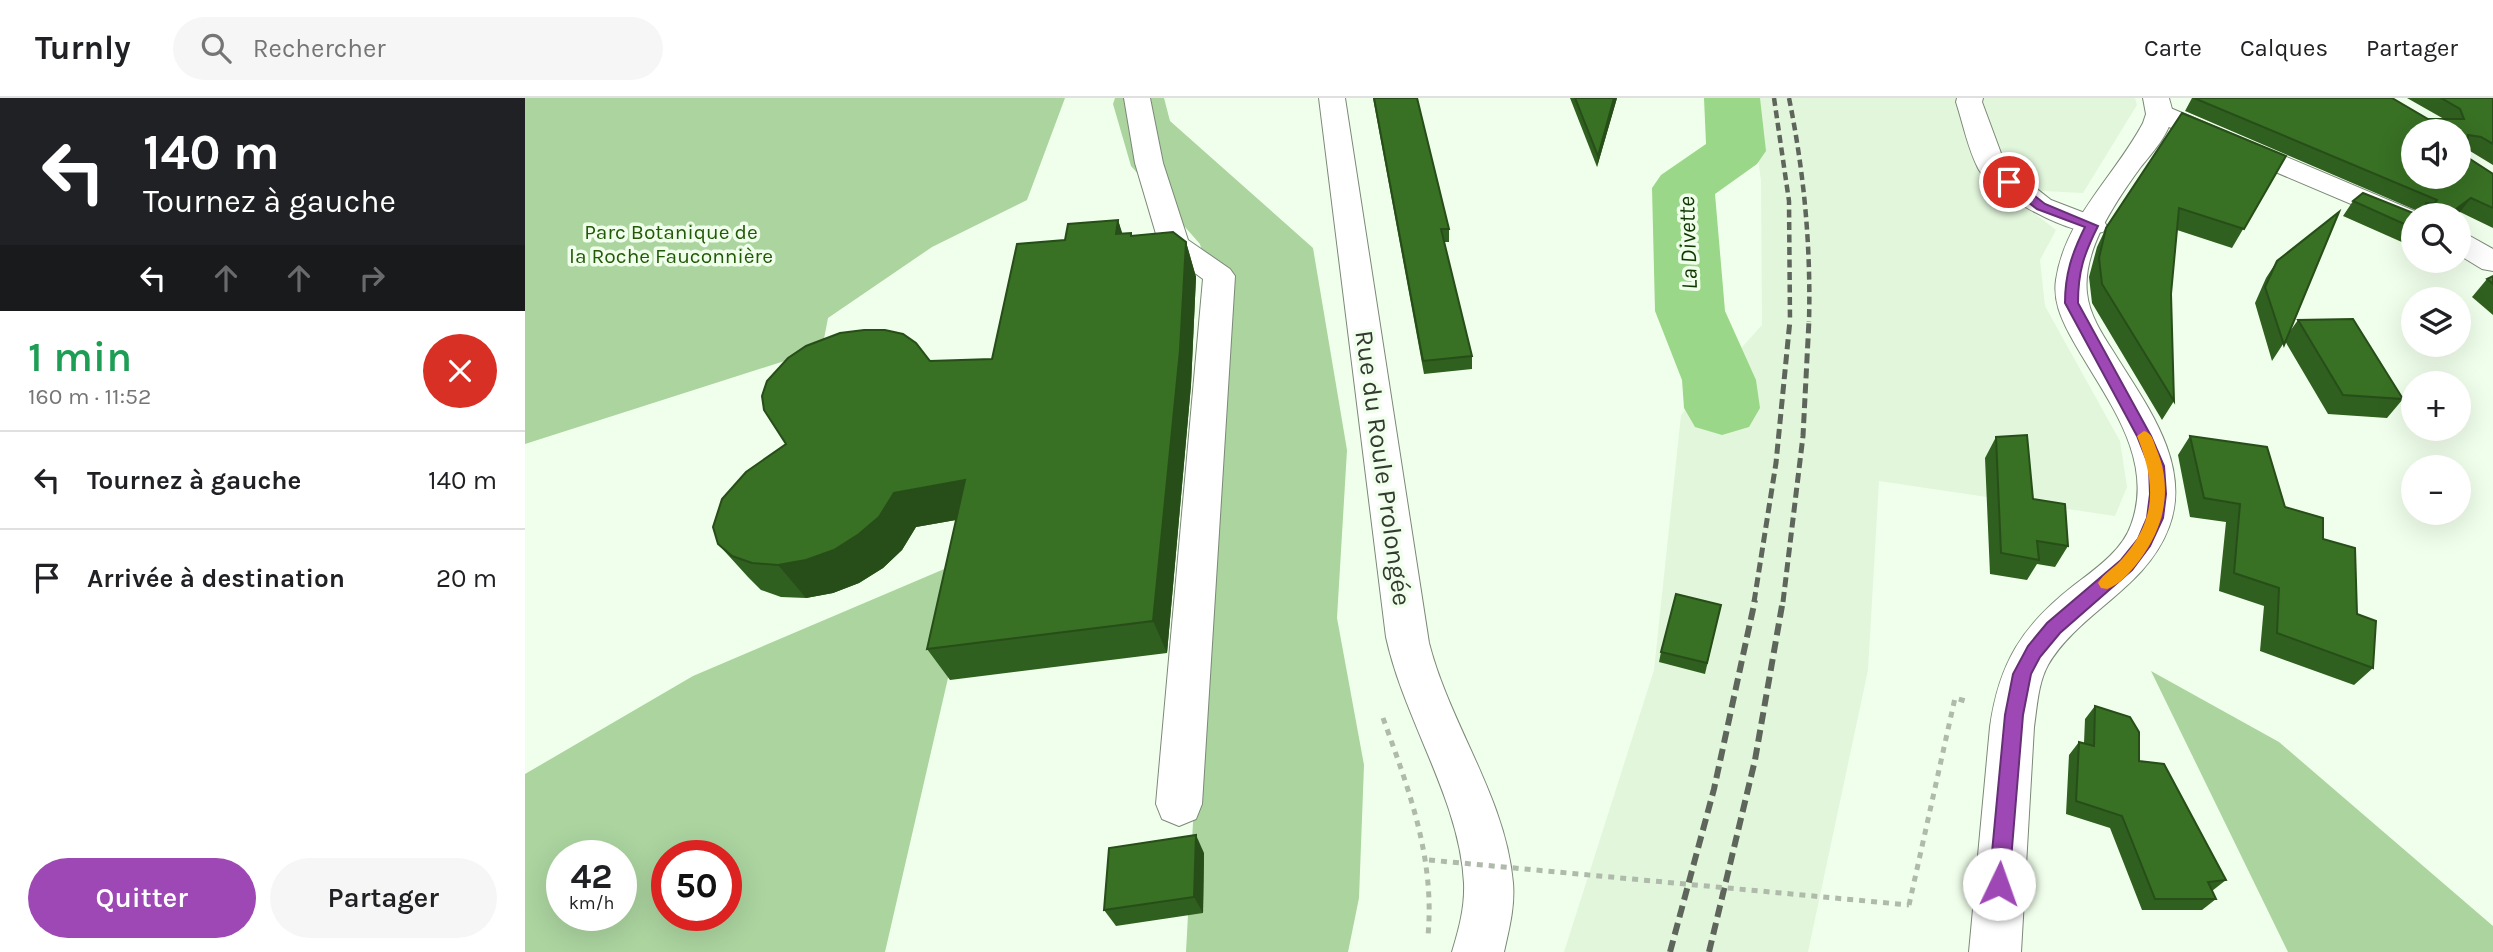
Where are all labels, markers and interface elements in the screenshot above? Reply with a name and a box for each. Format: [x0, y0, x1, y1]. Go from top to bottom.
search box [173, 17, 663, 80]
text: Turnly [35, 29, 131, 67]
icon: search [197, 29, 235, 67]
text: Rechercher [253, 33, 386, 64]
text: Carte [2144, 34, 2202, 62]
text: Calques [2240, 34, 2328, 62]
text: Partager [2366, 34, 2458, 62]
map controls [2401, 119, 2471, 525]
button: sound [2401, 119, 2471, 189]
text: 140 m [143, 124, 280, 181]
icon: left [28, 126, 119, 217]
pin [1979, 152, 2039, 212]
icon: arrive [1990, 163, 2028, 201]
text: Tournez à gauche [143, 183, 396, 220]
water label: La Divette [1673, 196, 1703, 290]
button: search [2401, 203, 2471, 273]
park label: Parc Botanique de la Roche Fauconnière [569, 220, 773, 268]
icon: left [134, 259, 172, 297]
icon: ahead [207, 259, 245, 297]
icon: ahead [280, 259, 318, 297]
icon: right [353, 259, 391, 297]
button: layers [2401, 287, 2471, 357]
street label: Rue du Roule Prolongée [1348, 328, 1418, 608]
text: 1 min [28, 332, 132, 382]
button: close [423, 334, 497, 408]
button: + [2401, 371, 2471, 441]
text: 160 m · 11:52 [28, 383, 151, 410]
button: − [2401, 455, 2471, 525]
icon: left [28, 461, 66, 499]
text: Tournez à gauche [87, 465, 301, 496]
text: 140 m [428, 465, 497, 496]
icon: arrive [28, 559, 66, 597]
text: Arrivée à destination [87, 563, 345, 594]
text: 20 m [436, 563, 497, 594]
speed limit sign: 50 [651, 840, 742, 931]
position arrow [1962, 847, 2036, 921]
text: 42 [571, 856, 613, 897]
button: Quitter [28, 858, 256, 938]
button: Partager [270, 858, 497, 938]
text: km/h [569, 892, 614, 914]

